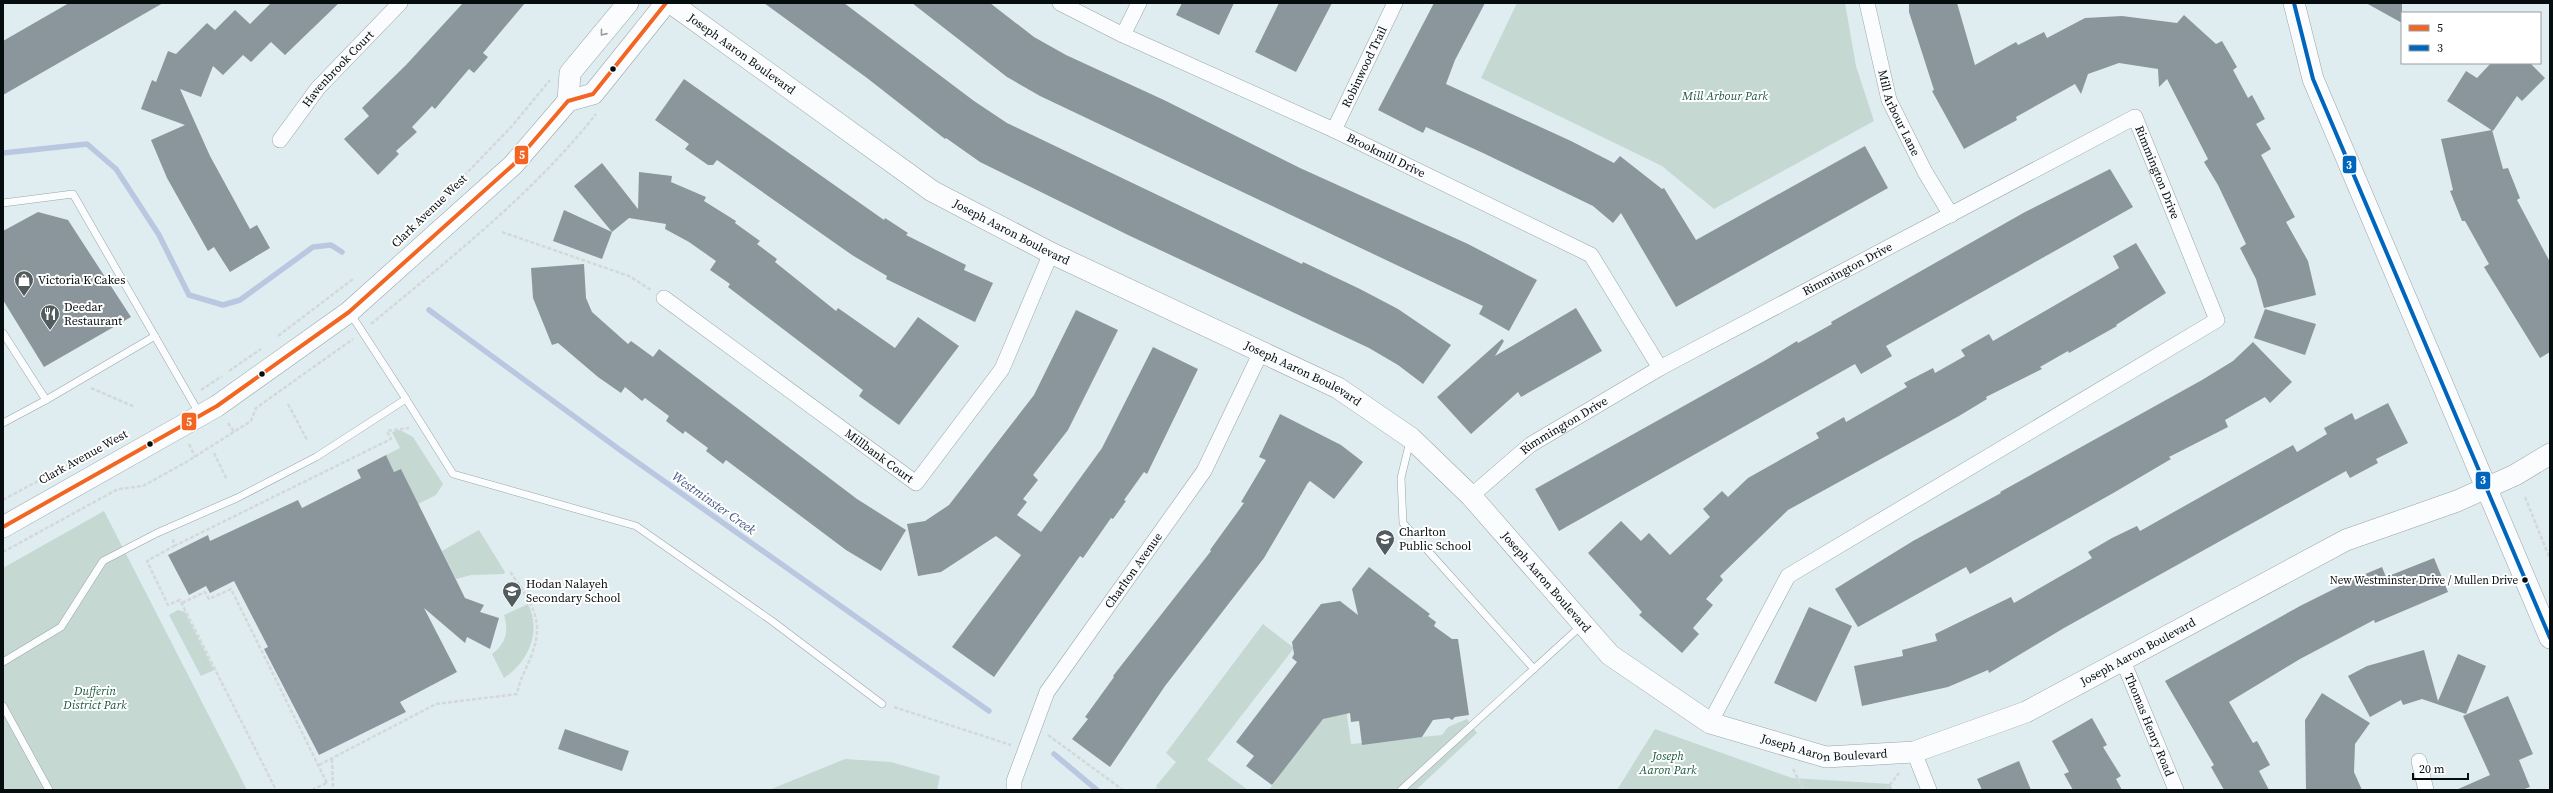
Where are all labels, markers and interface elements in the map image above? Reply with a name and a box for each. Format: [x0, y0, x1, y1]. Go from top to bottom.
street label: Joseph Aaron Boulevard [684, 9, 799, 98]
legend [2401, 12, 2541, 64]
text: 5 [2437, 20, 2443, 36]
street label: Robinwood Trail [1338, 23, 1391, 110]
street label: Havenbrook Court [299, 27, 377, 110]
one-way arrow [601, 28, 608, 35]
text: 3 [2437, 40, 2443, 56]
unlabelled marker [608, 64, 618, 74]
street label: Mill Arbour Lane [1874, 68, 1924, 159]
park label: Mill Arbour Park [1681, 88, 1768, 104]
street label: Rimmington Drive [2131, 123, 2183, 222]
street label: Brookmill Drive [1344, 129, 1428, 181]
line badge: 5 [514, 145, 529, 165]
text: 5 [519, 148, 525, 163]
line badge: 3 [2342, 155, 2357, 174]
text: 3 [2346, 158, 2352, 173]
street label: Clark Avenue West [388, 171, 470, 251]
street label: Joseph Aaron Boulevard [949, 195, 1072, 269]
street label: Rimmington Drive [1800, 239, 1895, 299]
shop icon: Victoria K Cakes [13, 269, 35, 297]
place label: Victoria K Cakes [38, 272, 125, 288]
place label: Deedar Restaurant [64, 299, 122, 329]
restaurant icon: Deedar Restaurant [39, 303, 61, 331]
street label: Joseph Aaron Boulevard [1241, 337, 1365, 410]
unlabelled marker [257, 369, 267, 379]
street label: Rimmington Drive [1517, 393, 1611, 458]
line badge: 5 [181, 412, 197, 431]
text: 5 [186, 415, 192, 430]
street label: Millbank Court [842, 425, 917, 487]
street label: Clark Avenue West [36, 426, 130, 488]
unlabelled marker [145, 439, 155, 449]
water label: Westminster Creek [669, 468, 760, 539]
line badge: 3 [2475, 471, 2491, 490]
text: 3 [2480, 473, 2486, 488]
place label: Charlton Public School [1399, 524, 1472, 554]
street label: Joseph Aaron Boulevard [1497, 527, 1595, 636]
school or university icon: Charlton Public School [1374, 528, 1396, 556]
street label: Charlton Avenue [1101, 529, 1166, 612]
place label: New Westminster Drive / Mullen Drive [2330, 573, 2518, 588]
marker: New Westminster Drive / Mullen Drive [2520, 575, 2530, 585]
place label: Hodan Nalayeh Secondary School [526, 576, 621, 606]
school or university icon: Hodan Nalayeh Secondary School [501, 580, 523, 608]
street label: Joseph Aaron Boulevard [2076, 614, 2199, 690]
street label: Thomas Henry Road [2121, 671, 2178, 779]
park label: Dufferin District Park [62, 683, 127, 713]
street label: Joseph Aaron Boulevard [1758, 730, 1888, 765]
park label: Joseph Aaron Park [1638, 748, 1697, 778]
scale bar [2413, 755, 2468, 781]
text: 20 m [2419, 761, 2445, 777]

